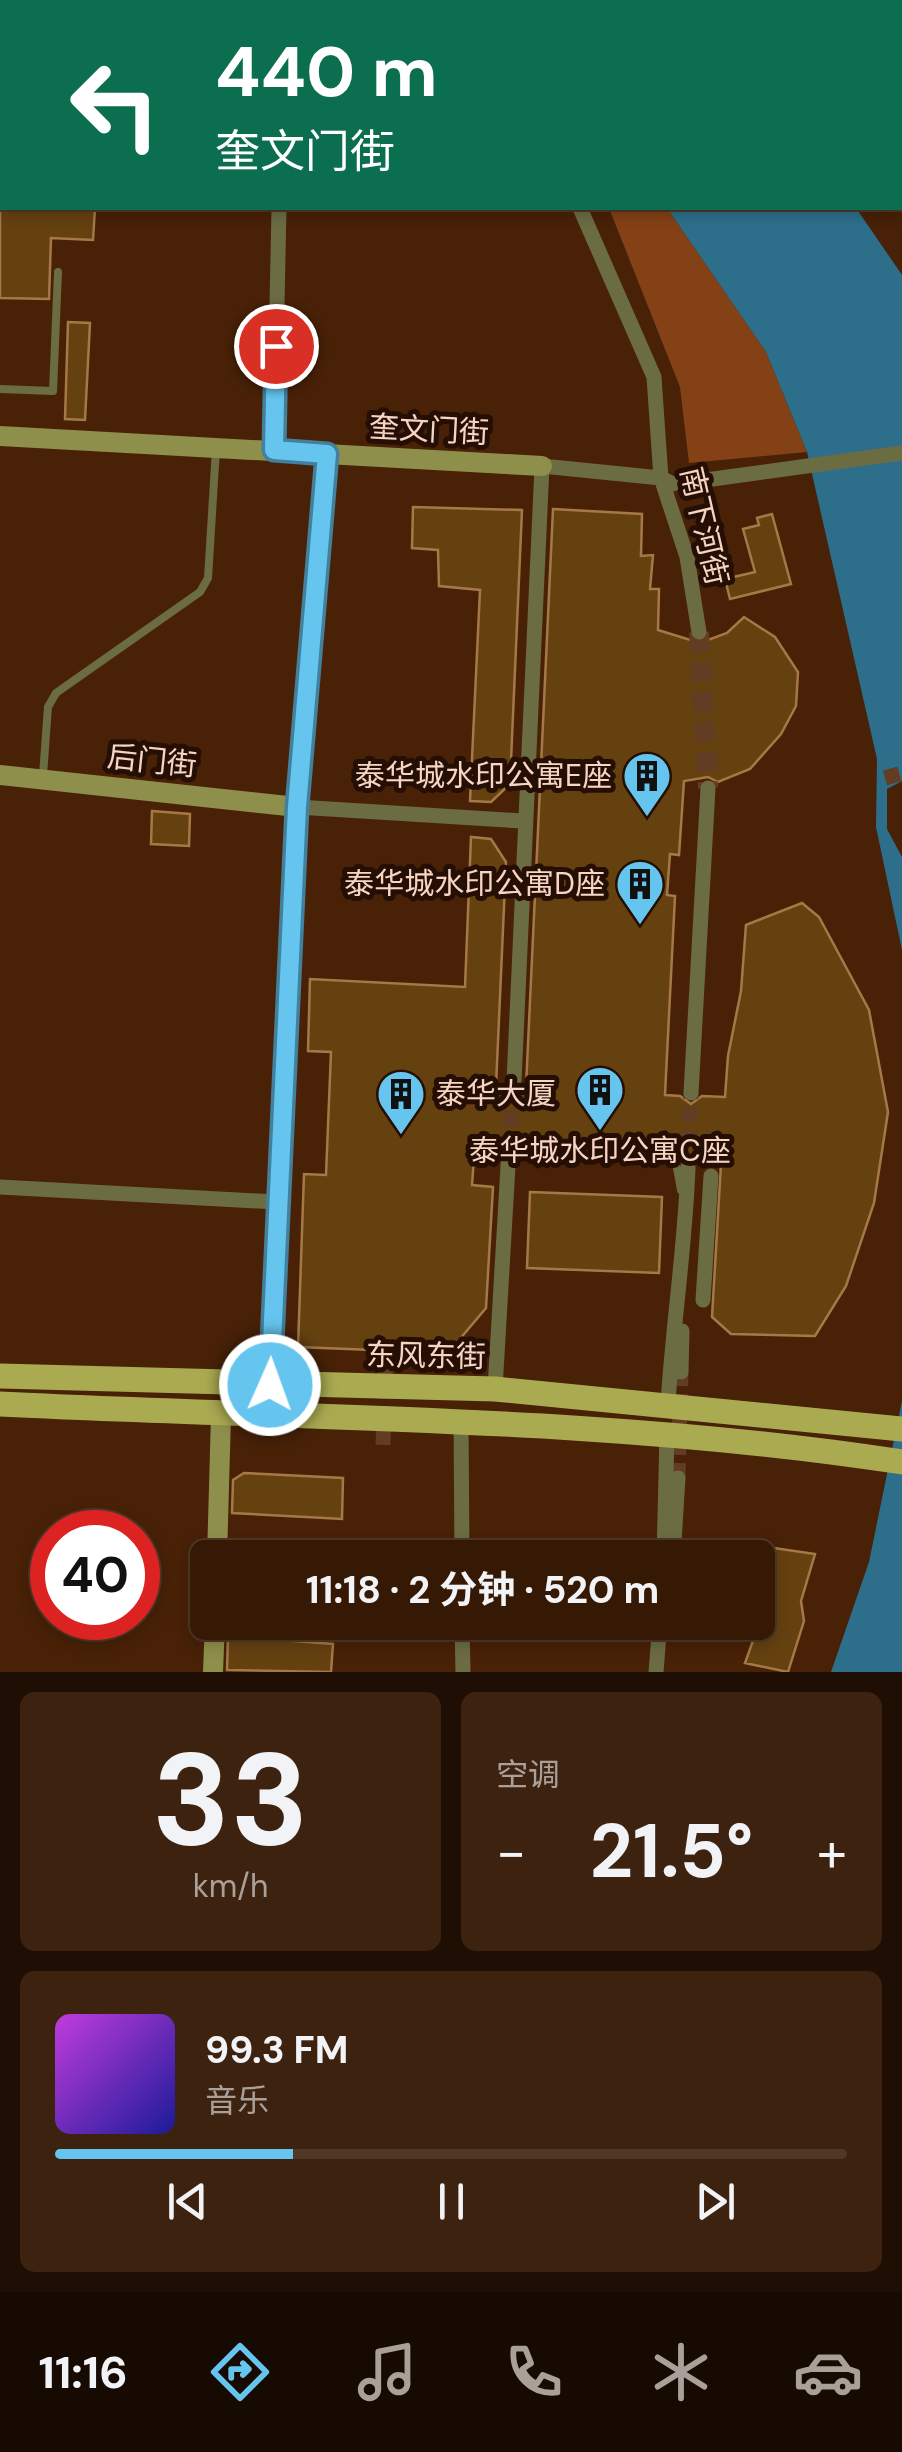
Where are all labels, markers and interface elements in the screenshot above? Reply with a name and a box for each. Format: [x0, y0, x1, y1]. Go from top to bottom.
text: 440 m [215, 27, 438, 118]
icon: left [50, 40, 180, 170]
text: 奎文门街 [215, 122, 395, 181]
pin [234, 304, 319, 389]
icon: arrive [249, 319, 304, 374]
street label: 奎文门街 [368, 407, 490, 452]
street label: 南下河街 [672, 463, 737, 589]
street label: 后门街 [105, 736, 199, 785]
building icon: 泰华城水印公寓E座 [621, 750, 673, 818]
place label: 泰华城水印公寓E座 [355, 756, 612, 795]
building icon: 泰华城水印公寓D座 [614, 858, 666, 926]
place label: 泰华城水印公寓D座 [344, 864, 605, 903]
building icon: 泰华城水印公寓C座 [574, 1064, 626, 1132]
building icon: 泰华大厦 [375, 1068, 427, 1136]
place label: 泰华大厦 [436, 1074, 556, 1113]
place label: 泰华城水印公寓C座 [469, 1131, 731, 1170]
position arrow [218, 1333, 322, 1437]
street label: 东风东街 [366, 1335, 486, 1376]
speed limit sign: 40 [30, 1510, 160, 1640]
text: 11:18 · 2 分钟 · 520 m [306, 1565, 659, 1615]
text: 33 [152, 1715, 309, 1884]
text: 空调 [496, 1754, 560, 1796]
text: 21.5° [590, 1803, 753, 1900]
text: − [496, 1816, 526, 1888]
text: + [817, 1816, 847, 1888]
text: km/h [193, 1865, 268, 1907]
text: 99.3 FM [205, 2025, 348, 2075]
text: 音乐 [205, 2080, 269, 2122]
icon: previous [160, 2174, 215, 2229]
icon: pause [424, 2174, 479, 2229]
icon: next [688, 2174, 743, 2229]
icon: directions [205, 2337, 275, 2407]
icon: music [352, 2337, 422, 2407]
icon: phone [499, 2337, 569, 2407]
icon: climate [646, 2337, 716, 2407]
icon: car [793, 2337, 863, 2407]
text: 11:16 [39, 2343, 128, 2402]

